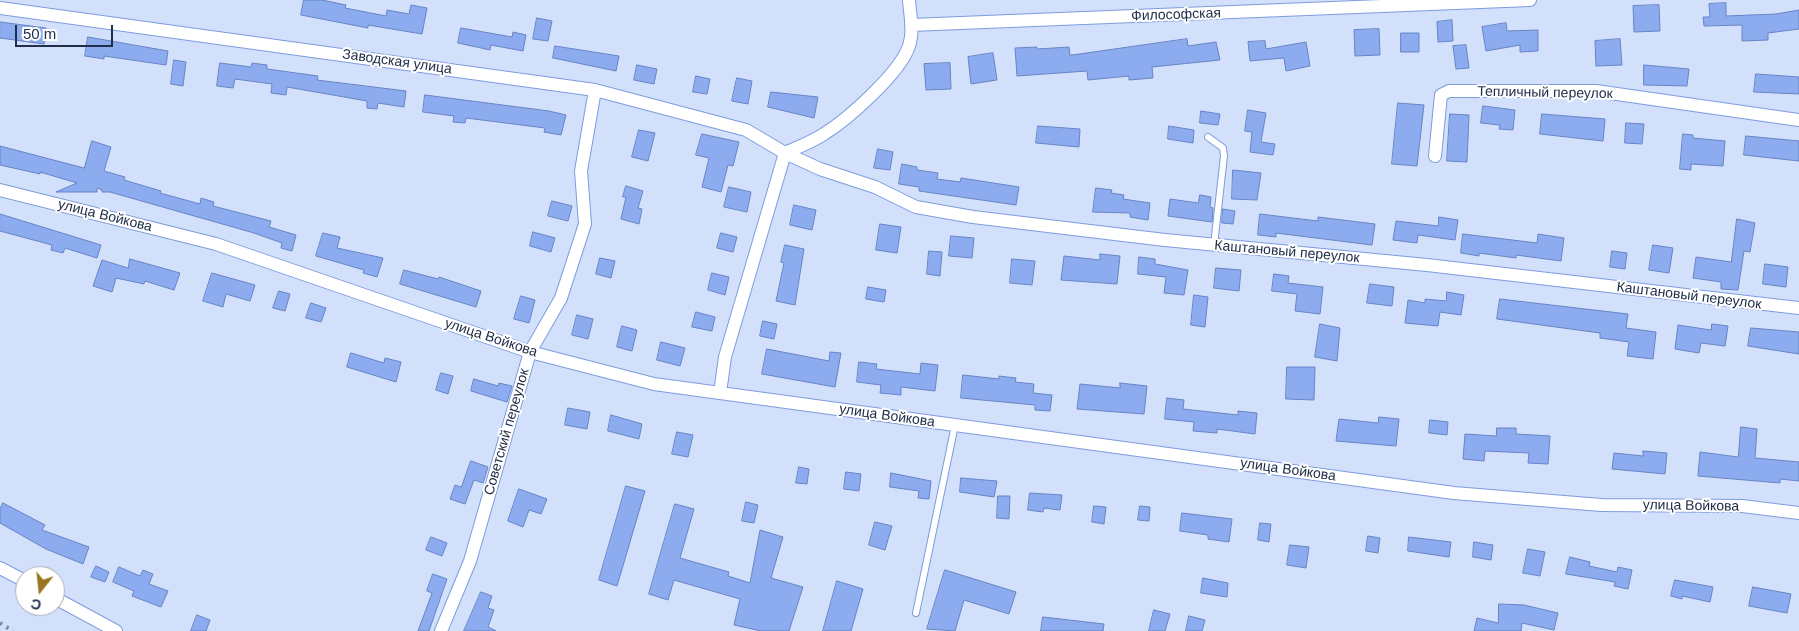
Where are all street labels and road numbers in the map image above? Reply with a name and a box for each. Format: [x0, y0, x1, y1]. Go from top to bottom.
street label: Философская [1131, 5, 1221, 25]
street label: Заводская улица [341, 46, 453, 78]
street label: Тепличный переулок [1477, 83, 1613, 103]
street label: улица Войкова [56, 196, 154, 236]
street label: Каштановый переулок [1214, 237, 1360, 267]
street label: Каштановый переулок [1616, 279, 1762, 313]
street label: улица Войкова [443, 315, 539, 361]
street label: Советский переулок [481, 367, 533, 497]
street label: улица Войкова [838, 401, 936, 431]
street label: улица Войкова [1239, 455, 1337, 485]
street label: улица Войкова [1643, 497, 1739, 515]

